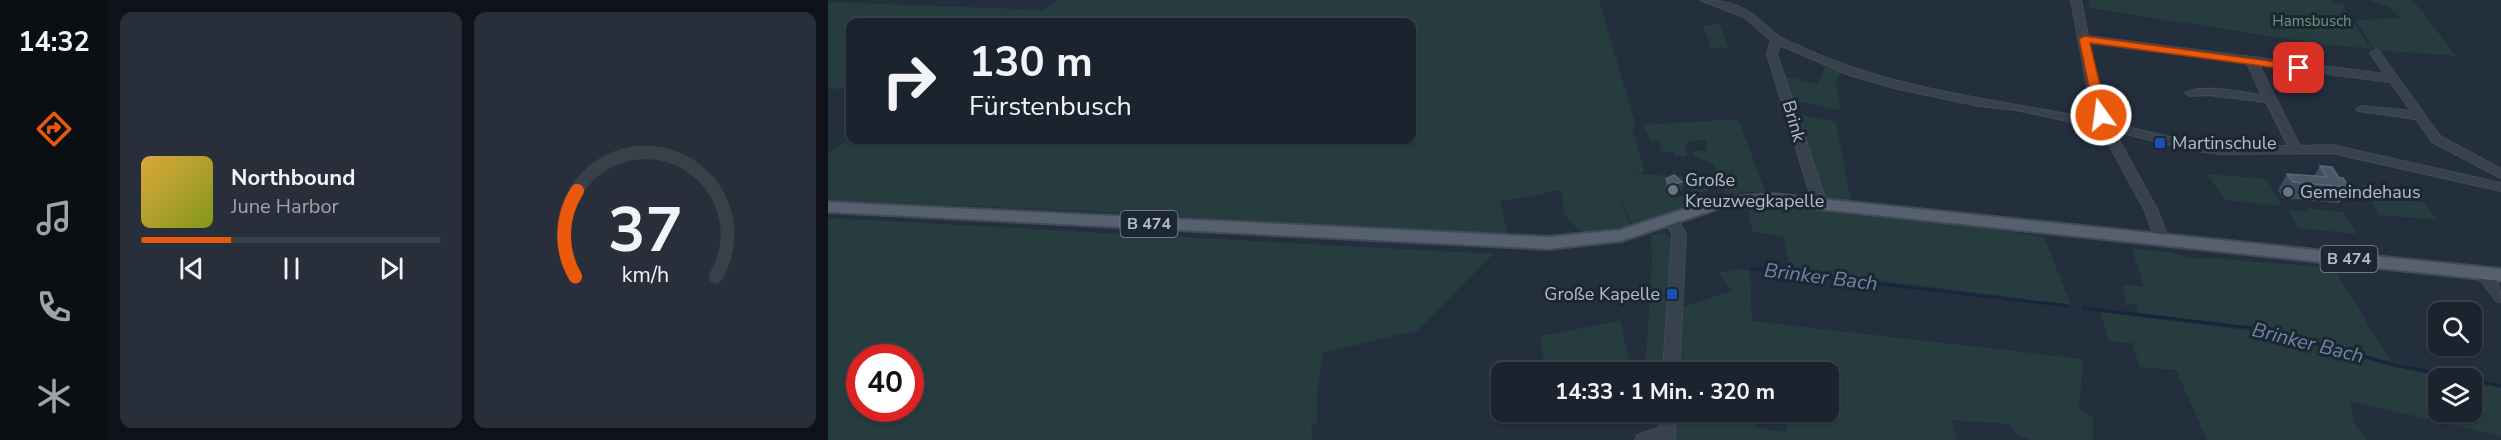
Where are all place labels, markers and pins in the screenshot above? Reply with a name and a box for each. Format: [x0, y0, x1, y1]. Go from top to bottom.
pin [2273, 42, 2324, 93]
place label: Martinschule [2172, 131, 2277, 155]
marker: Martinschule [2153, 136, 2167, 150]
place label: Große Kreuzwegkapelle [1685, 168, 1824, 213]
place label: Gemeindehaus [2300, 180, 2421, 204]
marker: Große Kreuzwegkapelle [1666, 183, 1680, 197]
marker: Gemeindehaus [2281, 185, 2295, 199]
place label: Große Kapelle [1544, 282, 1660, 306]
marker: Große Kapelle [1665, 287, 1679, 301]

